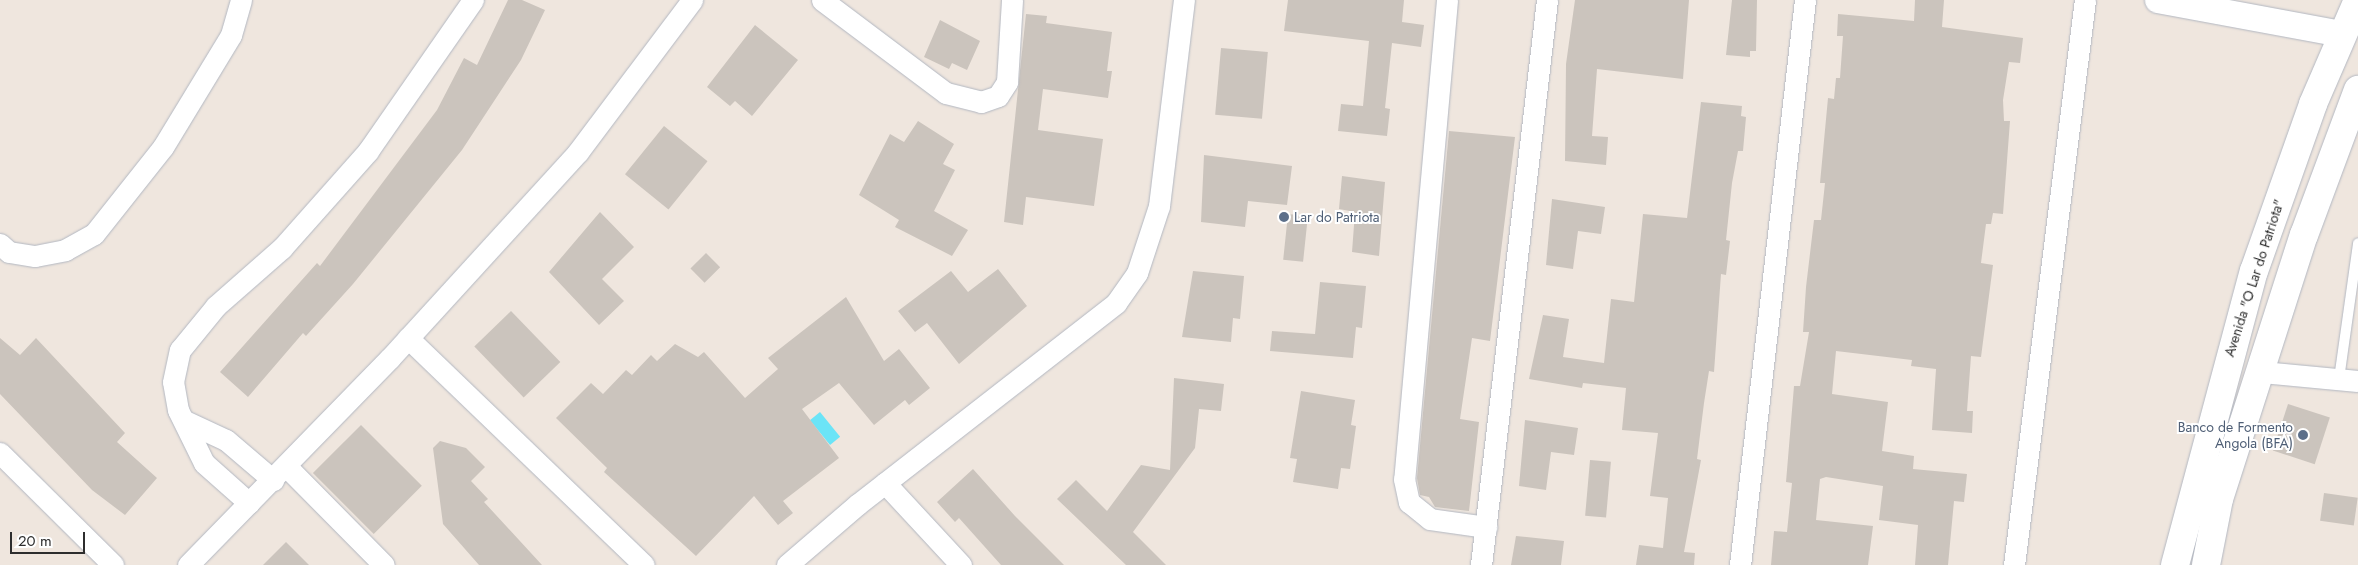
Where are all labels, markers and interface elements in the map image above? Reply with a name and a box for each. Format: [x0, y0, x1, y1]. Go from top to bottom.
street label: Avenida "O Lar do Patriota" [2221, 197, 2287, 359]
place label: Lar do Patriota [1294, 209, 1379, 225]
marker: Lar do Patriota [1278, 211, 1290, 223]
place label: Banco de Formento Angola (BFA) [2178, 419, 2293, 452]
marker: Banco de Formento Angola (BFA) [2297, 429, 2309, 441]
scale bar [12, 522, 88, 554]
text: 20 m [18, 530, 52, 552]

